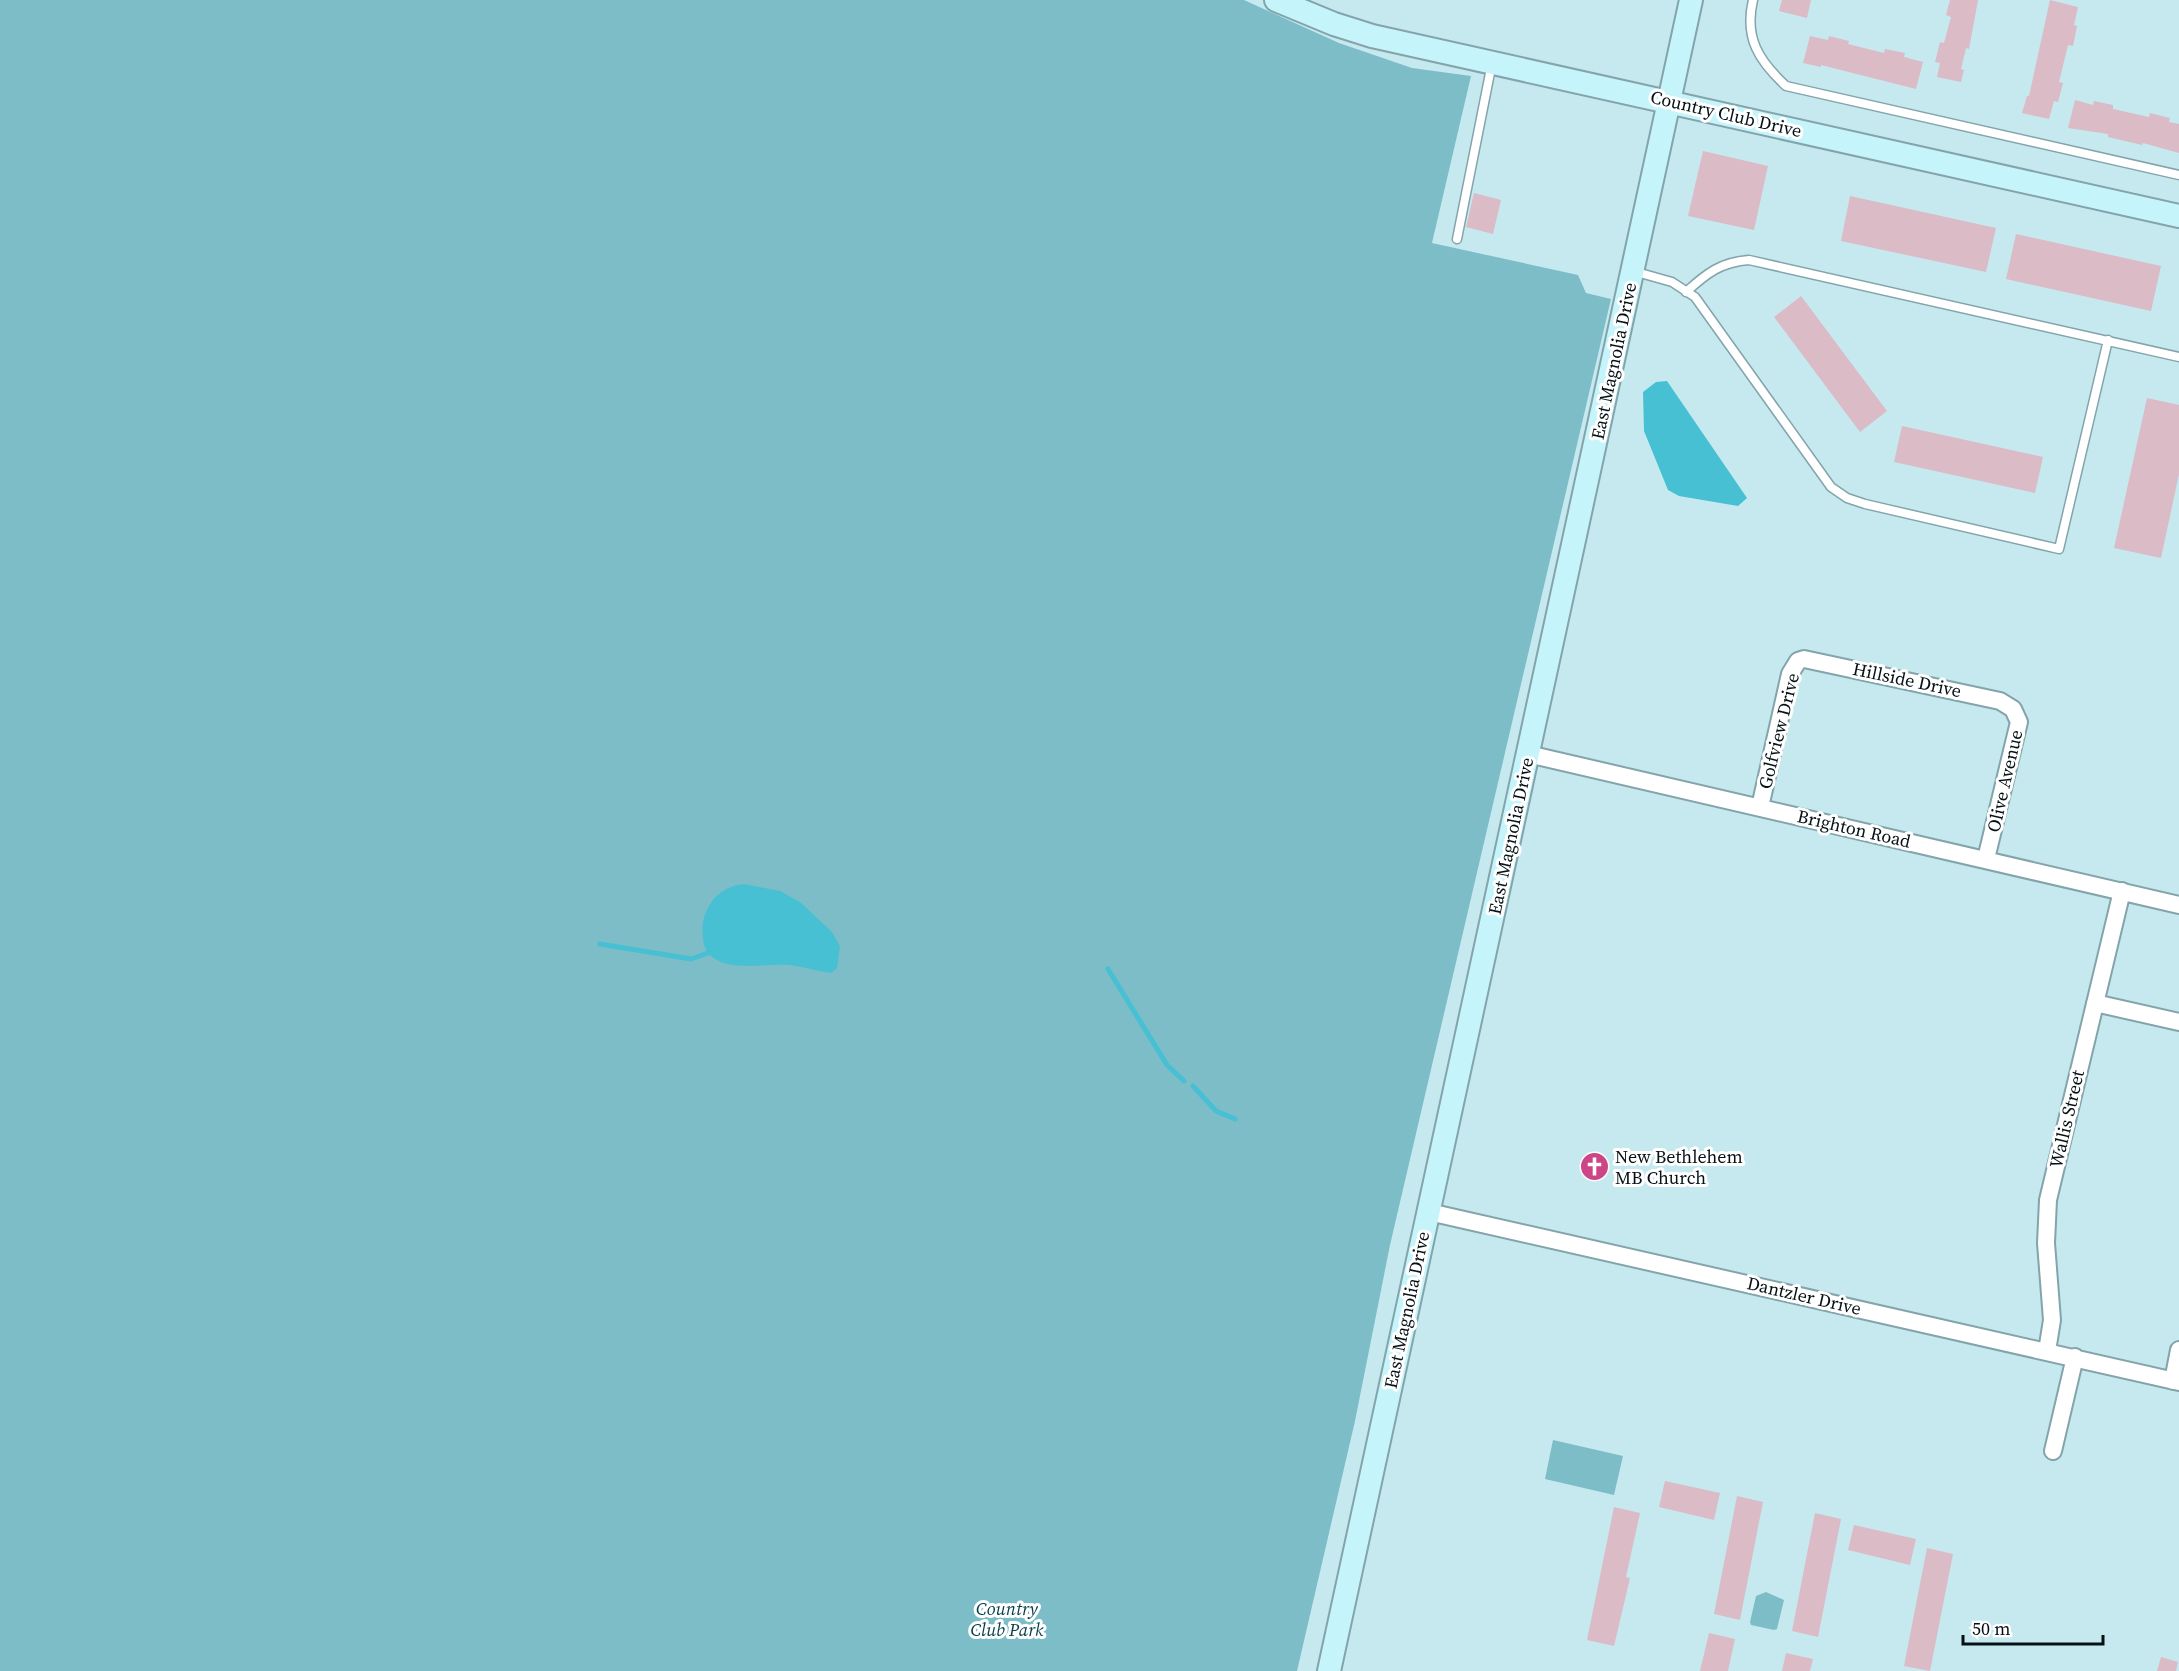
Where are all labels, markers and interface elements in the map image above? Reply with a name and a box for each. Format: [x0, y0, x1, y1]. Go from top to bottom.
street label: Country Club Drive [1648, 84, 1804, 143]
street label: East Magnolia Drive [1585, 280, 1642, 442]
street label: Hillside Drive [1850, 656, 1964, 703]
street label: Golfview Drive [1752, 670, 1805, 791]
street label: Olive Avenue [1981, 727, 2028, 835]
street label: East Magnolia Drive [1482, 755, 1539, 917]
street label: Brighton Road [1795, 803, 1913, 854]
street label: Wallis Street [2043, 1067, 2090, 1170]
place label: New Bethlehem MB Church [1615, 1144, 1743, 1190]
church icon: New Bethlehem MB Church [1578, 1151, 1610, 1183]
street label: East Magnolia Drive [1378, 1229, 1435, 1391]
street label: Dantzler Drive [1745, 1270, 1864, 1321]
park label: Country Club Park [970, 1596, 1044, 1642]
scale bar [1963, 1608, 2102, 1646]
text: 50 m [1972, 1616, 2010, 1641]

